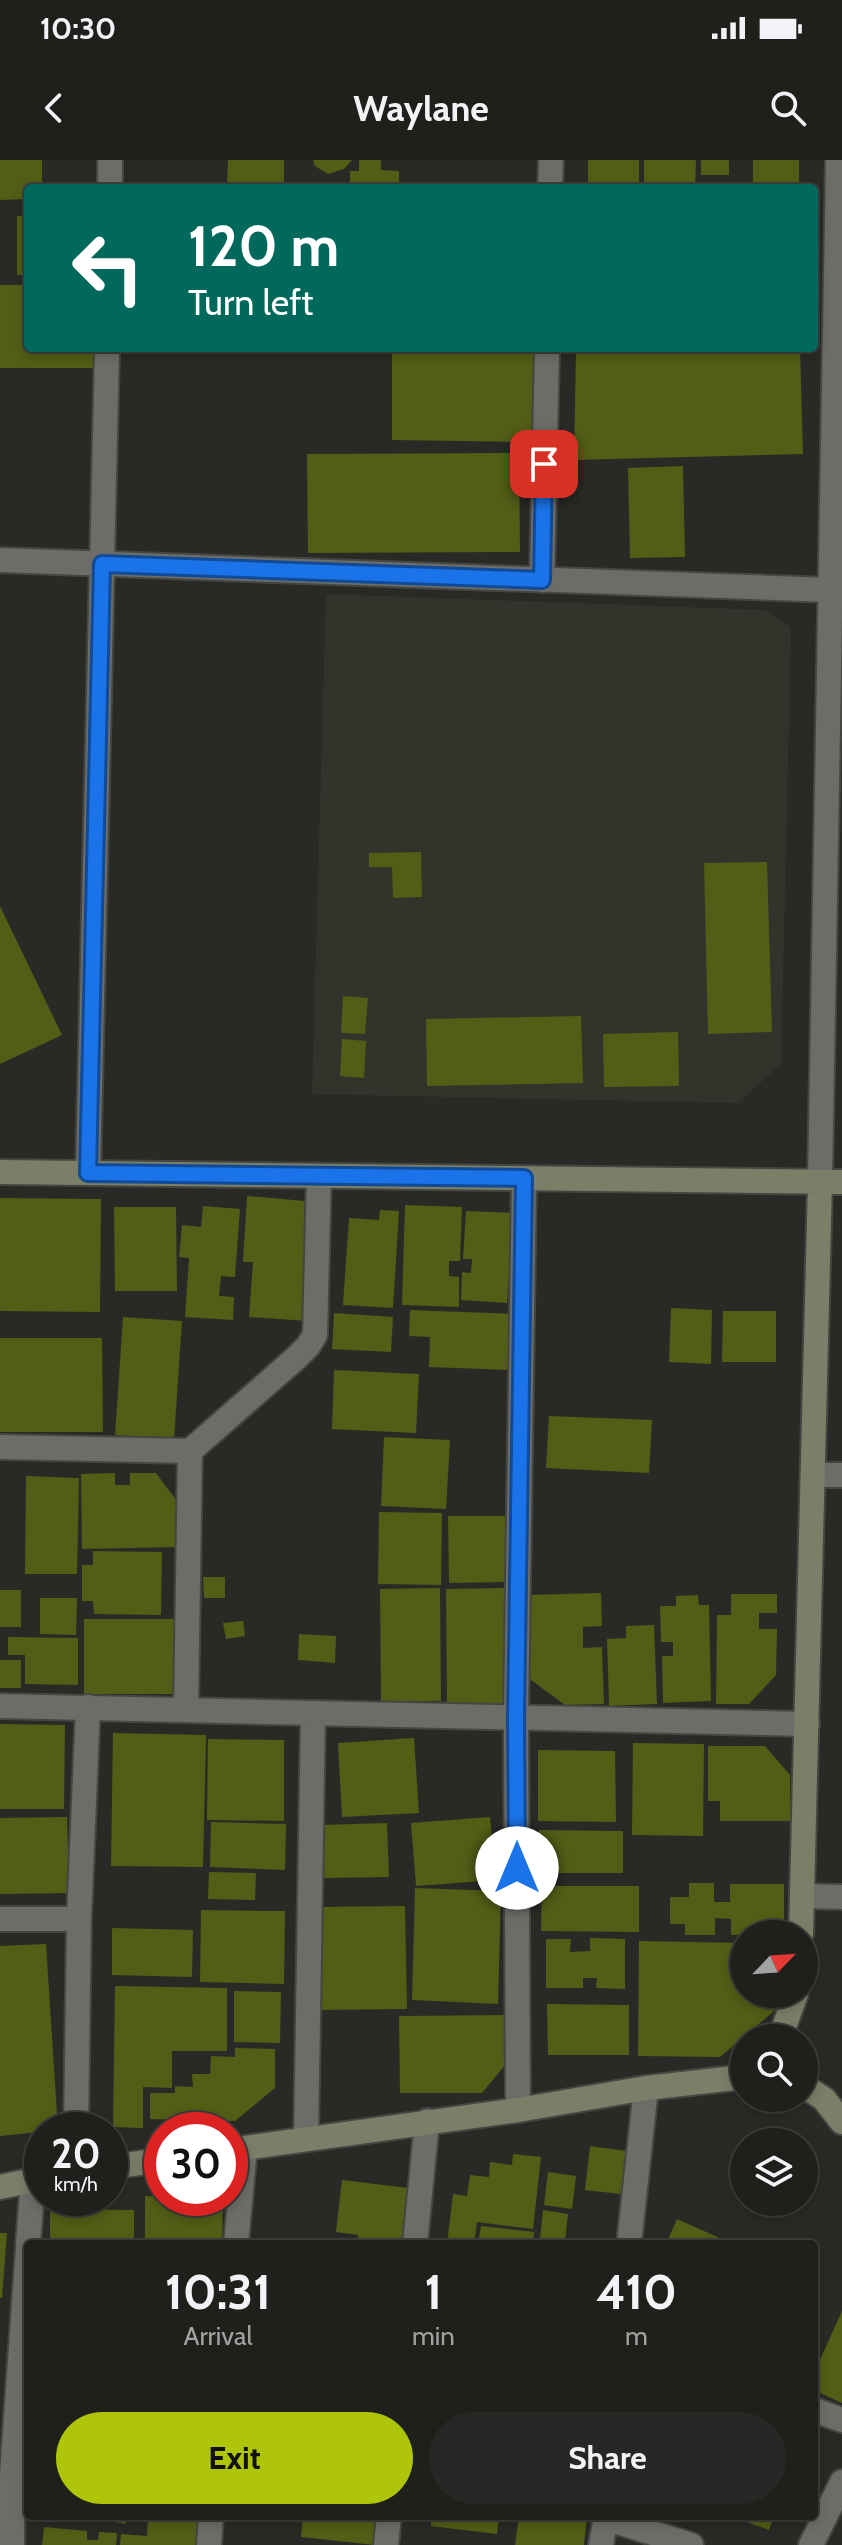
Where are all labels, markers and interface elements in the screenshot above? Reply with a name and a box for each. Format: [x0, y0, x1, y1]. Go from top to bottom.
text: 10:30 [40, 10, 116, 47]
icon: back [32, 86, 76, 130]
text: Waylane [353, 86, 489, 130]
icon: search [766, 86, 810, 130]
text: 120 m [188, 212, 339, 280]
icon: left [56, 216, 160, 320]
text: Turn left [188, 280, 313, 324]
pin [510, 430, 578, 498]
icon: arrive [522, 442, 566, 486]
position arrow [475, 1826, 559, 1910]
north arrow [730, 1920, 818, 2008]
map controls [730, 1920, 818, 2216]
button: search [730, 2024, 818, 2112]
speed limit sign: 30 [144, 2112, 248, 2216]
button: layers [730, 2128, 818, 2216]
text: 20 [51, 2129, 101, 2178]
text: km/h [54, 2172, 98, 2196]
text: 10:31 [165, 2263, 271, 2321]
text: 1 [425, 2263, 442, 2321]
text: 410 [596, 2263, 677, 2321]
text: Arrival [183, 2320, 253, 2352]
text: min [412, 2320, 455, 2352]
text: m [625, 2320, 648, 2352]
button: Exit [56, 2412, 413, 2504]
button: Share [429, 2412, 786, 2504]

